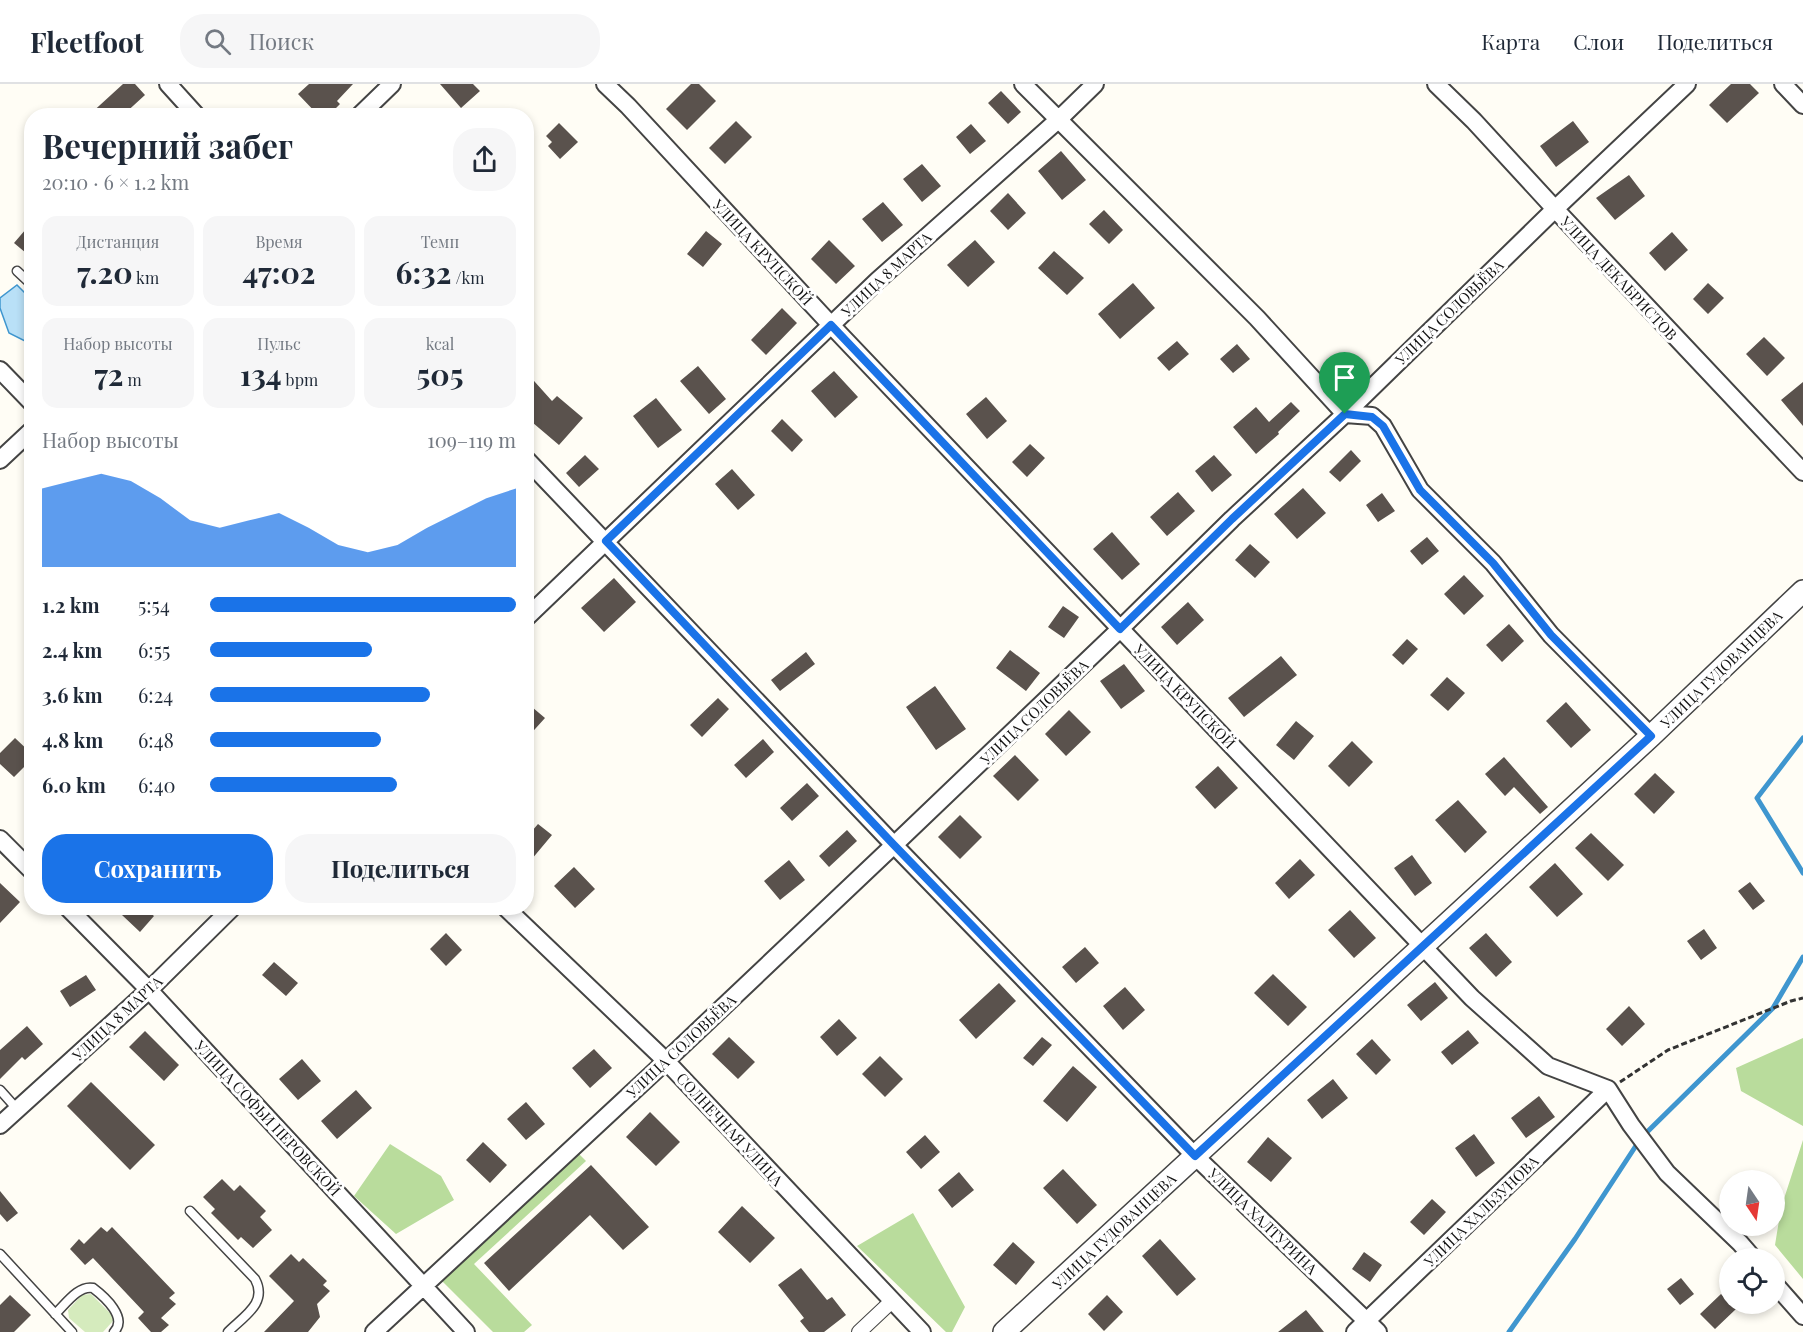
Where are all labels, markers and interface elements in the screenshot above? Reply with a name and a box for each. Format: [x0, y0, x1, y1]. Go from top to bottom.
search box [180, 14, 600, 68]
text: Fleetfoot [30, 23, 144, 60]
icon: search [201, 25, 234, 58]
text: Поиск [249, 26, 314, 56]
text: Карта [1481, 27, 1540, 55]
text: Слои [1573, 27, 1624, 55]
text: Поделиться [1657, 27, 1773, 55]
text: Вечерний забег [42, 123, 293, 167]
button: share [453, 128, 516, 191]
text: 20:10 · 6 × 1.2 km [42, 168, 189, 195]
street label: УЛИЦА КРУПСКОЙ [708, 194, 818, 310]
street label: УЛИЦА ДЕКАБРИСТОВ [1556, 211, 1682, 344]
street label: УЛИЦА 8 МАРТА [836, 227, 936, 322]
text: Дистанция [77, 231, 159, 252]
text: Время [255, 231, 303, 252]
text: Темп [421, 231, 459, 252]
text: 7.20 [77, 252, 133, 292]
text: 47:02 [243, 252, 315, 292]
text: 6:32 [396, 252, 451, 292]
street label: УЛИЦА СОЛОВЬЁВА [1390, 255, 1508, 370]
text: km [133, 267, 159, 288]
text: /km [451, 267, 484, 288]
text: Набор высоты [63, 333, 173, 354]
text: Пульс [257, 333, 301, 354]
text: kcal [426, 333, 454, 354]
pin [1319, 352, 1370, 414]
text: 72 [94, 354, 124, 394]
text: 134 [240, 354, 282, 394]
text: 505 [417, 354, 463, 394]
icon: arrive [1328, 361, 1361, 394]
text: m [124, 369, 142, 390]
text: bpm [282, 369, 318, 390]
text: Набор высоты [42, 426, 179, 453]
text: 109–119 m [427, 426, 516, 453]
text: 1.2 km [42, 591, 100, 618]
text: 5:54 [138, 591, 170, 618]
street label: УЛИЦА ГУДОВАНЦЕВА [1655, 605, 1787, 733]
text: 2.4 km [42, 636, 102, 663]
text: 6:55 [138, 636, 170, 663]
street label: УЛИЦА КРУПСКОЙ [1129, 639, 1240, 753]
street label: УЛИЦА СОЛОВЬЁВА [975, 655, 1093, 770]
text: 3.6 km [42, 681, 103, 708]
text: 6:24 [138, 681, 173, 708]
text: 4.8 km [42, 726, 103, 753]
text: 6:48 [138, 726, 174, 753]
text: 6.0 km [42, 771, 106, 798]
text: 6:40 [138, 771, 176, 798]
button: Сохранить [42, 834, 273, 903]
button: Поделиться [285, 834, 516, 903]
street label: УЛИЦА 8 МАРТА [67, 971, 167, 1066]
street label: УЛИЦА СОЛОВЬЁВА [621, 989, 741, 1103]
street label: УЛИЦА СОФЬИ ПЕРОВСКОЙ [190, 1035, 346, 1200]
street label: СОЛНЕЧНАЯ УЛИЦА [672, 1068, 788, 1190]
street label: УЛИЦА ХАЛЬЗУНОВА [1419, 1151, 1543, 1272]
street label: УЛИЦА ХАЛТУРИНА [1203, 1163, 1322, 1279]
street label: УЛИЦА ГУДОВАНЦЕВА [1047, 1168, 1180, 1294]
north arrow [1719, 1170, 1785, 1236]
map controls [1719, 1170, 1785, 1314]
button: locate [1719, 1248, 1785, 1314]

